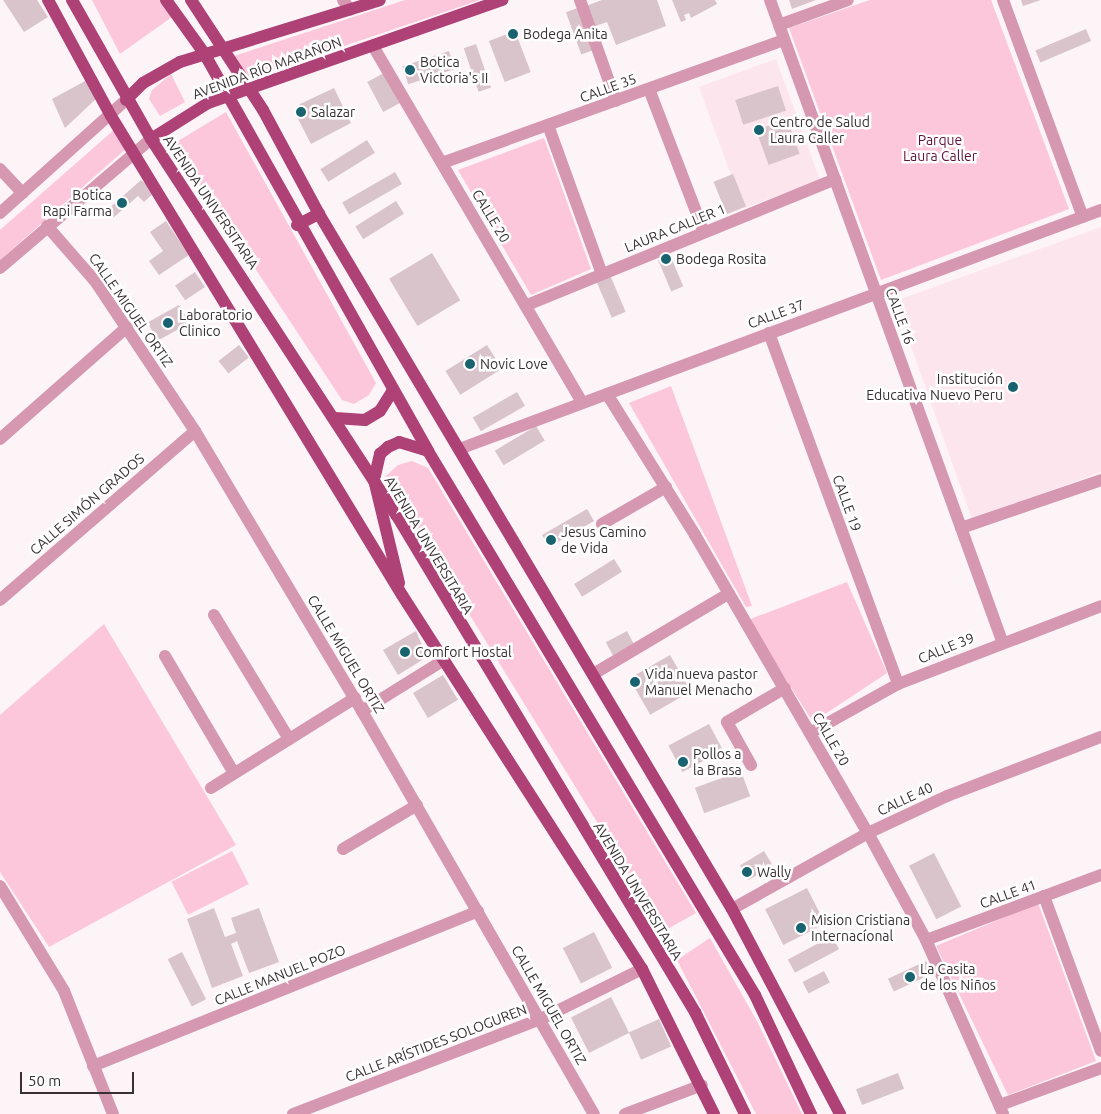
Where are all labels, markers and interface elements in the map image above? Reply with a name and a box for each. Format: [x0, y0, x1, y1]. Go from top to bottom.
place label: Bodega Anita [523, 26, 608, 42]
marker: Bodega Anita [507, 28, 519, 40]
street label: AVENIDA RÍO MARAÑON [190, 33, 344, 103]
place label: Botica Victoria's II [420, 54, 488, 86]
marker: Botica Victoria's II [404, 64, 416, 76]
street label: CALLE 35 [577, 70, 639, 106]
place label: Salazar [311, 104, 355, 120]
marker: Salazar [295, 106, 307, 118]
place label: Centro de Salud Laura Caller [770, 114, 870, 146]
marker: Centro de Salud Laura Caller [752, 123, 766, 137]
street label: AVENIDA UNIVERSITARIA [160, 132, 262, 272]
park label: Parque Laura Caller [903, 132, 977, 164]
street label: CALLE 20 [469, 186, 513, 246]
place label: Botica Rapi Farma [43, 187, 112, 220]
marker: Botica Rapi Farma [116, 197, 128, 209]
street label: LAURA CALLER 1 [622, 200, 728, 256]
street label: CALLE MIGUEL ORTIZ [85, 250, 177, 370]
place label: Bodega Rosita [676, 251, 766, 267]
marker: Bodega Rosita [660, 253, 672, 265]
street label: CALLE 16 [882, 285, 918, 347]
street label: CALLE 37 [745, 296, 807, 332]
place label: Laboratorio Clinico [179, 307, 253, 340]
marker: Laboratorio Clinico [161, 316, 175, 330]
place label: Novic Love [480, 356, 548, 372]
marker: Novic Love [464, 358, 476, 370]
place label: Institución Educativa Nuevo Peru [866, 371, 1003, 404]
marker: Institución Educativa Nuevo Peru [1007, 381, 1019, 393]
street label: CALLE SIMÓN GRADOS [26, 450, 148, 558]
street label: CALLE 19 [829, 472, 865, 534]
street label: AVENIDA UNIVERSITARIA [381, 473, 477, 617]
place label: Jesus Camino de Vida [561, 524, 646, 556]
marker: Jesus Camino de Vida [545, 534, 557, 546]
street label: CALLE MIGUEL ORTIZ [304, 592, 388, 716]
street label: CALLE 39 [915, 629, 977, 667]
place label: Comfort Hostal [415, 644, 512, 660]
marker: Comfort Hostal [399, 646, 411, 658]
place label: Vida nueva pastor Manuel Menacho [645, 666, 758, 699]
marker: Vida nueva pastor Manuel Menacho [629, 676, 641, 688]
street label: CALLE 20 [809, 709, 853, 769]
place label: Pollos a la Brasa [693, 746, 742, 779]
marker: Pollos a la Brasa [677, 756, 689, 768]
street label: CALLE 40 [875, 779, 935, 819]
street label: AVENIDA UNIVERSITARIA [590, 819, 686, 963]
place label: Wally [757, 864, 791, 880]
marker: Wally [741, 866, 753, 878]
street label: CALLE 41 [977, 876, 1039, 912]
place label: Mision Cristiana Internacíonal [811, 912, 910, 944]
marker: Mision Cristiana Internacíonal [795, 922, 807, 934]
street label: CALLE MANUEL POZO [212, 941, 348, 1009]
street label: CALLE MIGUEL ORTIZ [508, 942, 590, 1068]
place label: La Casita de los Niños [920, 961, 996, 994]
marker: La Casita de los Niños [904, 971, 916, 983]
street label: CALLE ARÍSTIDES SOLOGUREN [343, 1001, 529, 1085]
scale bar [22, 1062, 136, 1094]
text: 50 m [28, 1072, 61, 1089]

